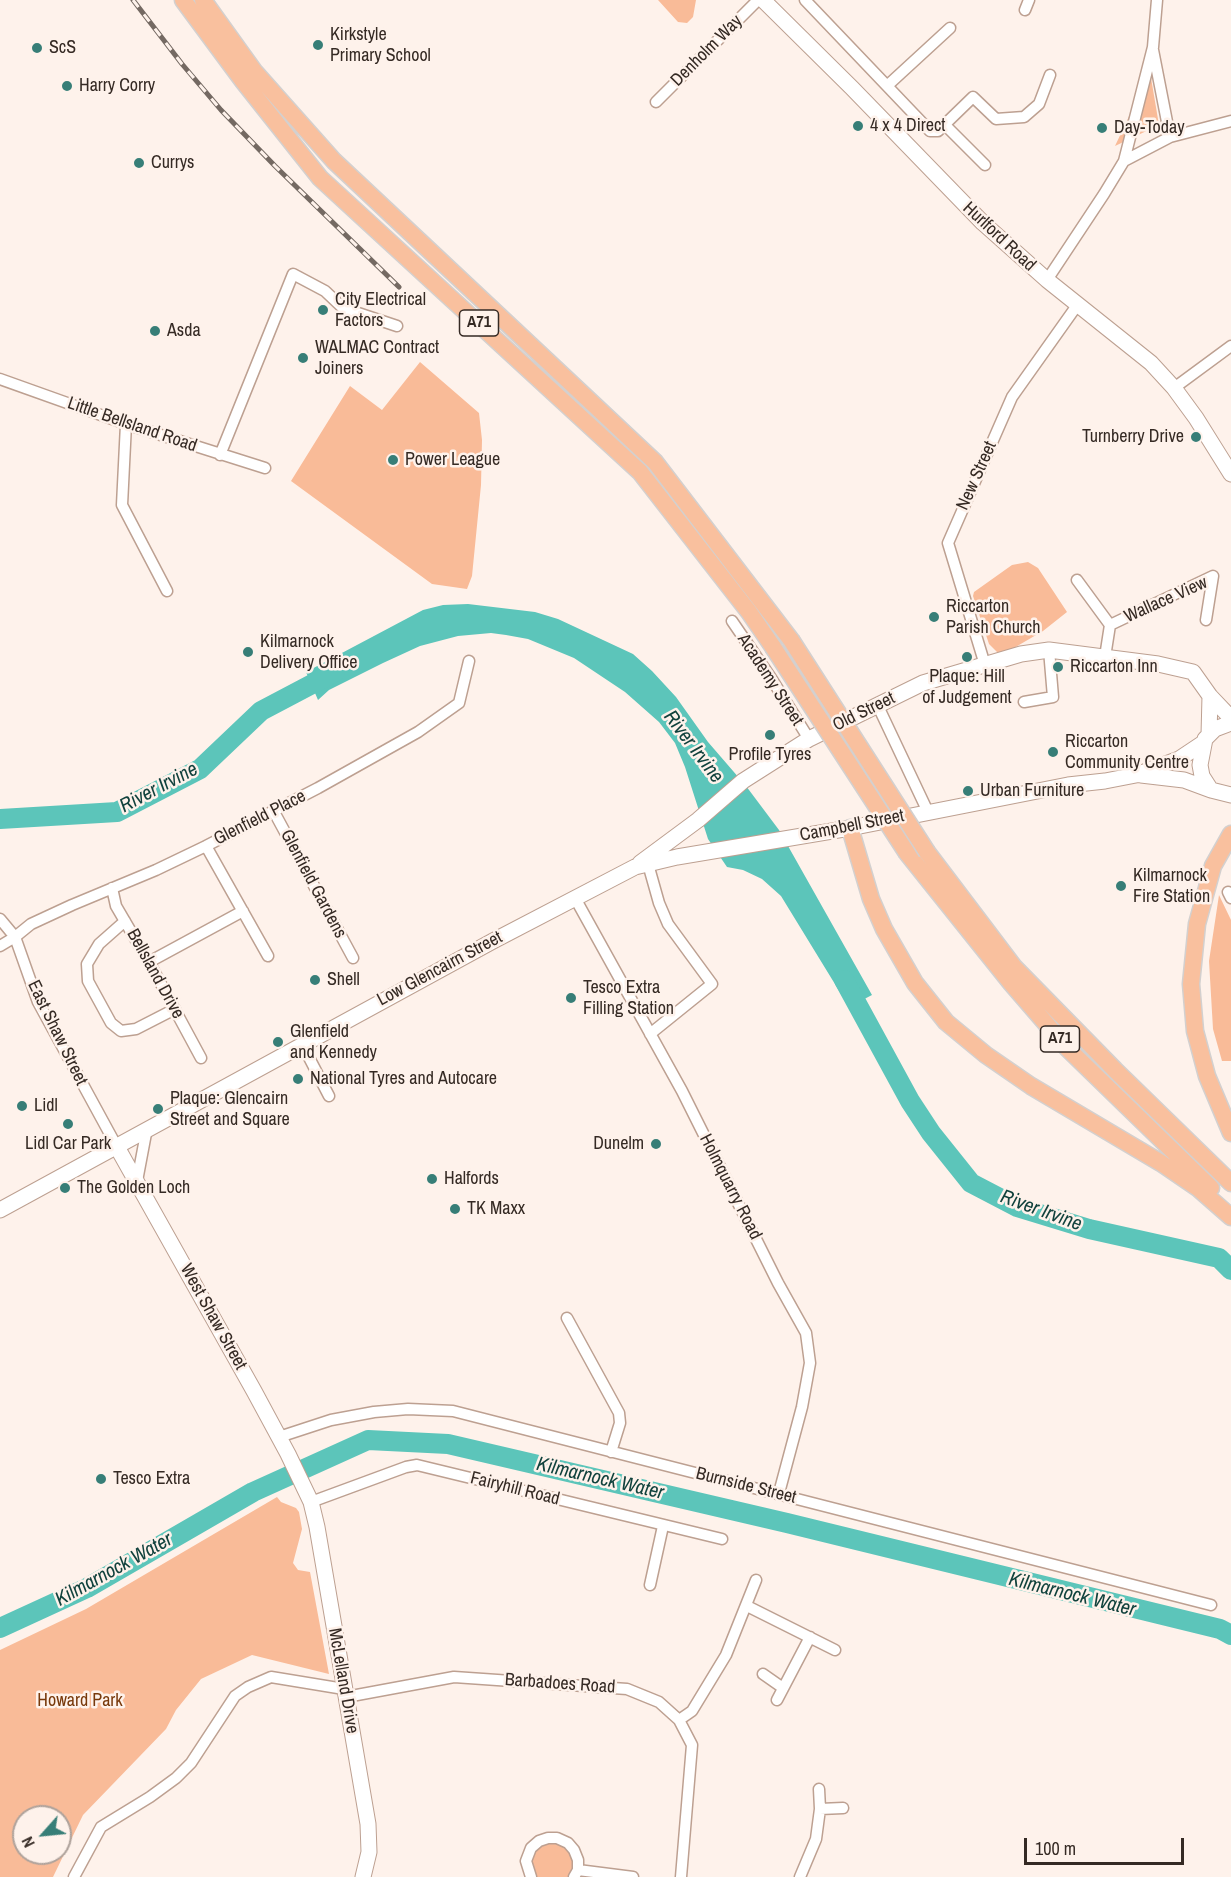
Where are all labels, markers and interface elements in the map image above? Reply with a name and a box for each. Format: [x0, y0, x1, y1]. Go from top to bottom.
street label: Denholm Way [667, 11, 747, 91]
place label: Kirkstyle Primary School [330, 24, 431, 66]
place label: ScS [49, 37, 76, 59]
marker: Kirkstyle Primary School [311, 38, 325, 52]
marker: ScS [30, 41, 44, 55]
place label: Harry Corry [79, 75, 155, 97]
marker: Harry Corry [60, 79, 74, 93]
place label: 4 x 4 Direct [870, 115, 945, 137]
place label: Day-Today [1114, 117, 1185, 139]
marker: 4 x 4 Direct [851, 119, 865, 133]
marker: Day-Today [1095, 121, 1109, 135]
place label: Currys [151, 152, 194, 174]
marker: Currys [132, 156, 146, 170]
street label: Hurlford Road [958, 198, 1040, 276]
place label: City Electrical Factors [335, 289, 426, 332]
marker: City Electrical Factors [316, 303, 330, 317]
road number: A71 [460, 310, 498, 336]
place label: Asda [167, 320, 201, 342]
marker: Asda [148, 324, 162, 338]
place label: WALMAC Contract Joiners [315, 337, 439, 380]
marker: WALMAC Contract Joiners [296, 351, 310, 365]
street label: Little Bellsland Road [64, 393, 200, 457]
place label: Turnberry Drive [1082, 426, 1184, 448]
marker: Turnberry Drive [1189, 430, 1203, 444]
street label: New Street [952, 438, 1002, 514]
place label: Power League [405, 449, 500, 471]
marker: Power League [386, 453, 400, 467]
street label: Wallace View [1121, 572, 1211, 628]
place label: Riccarton Parish Church [946, 596, 1040, 638]
marker: Riccarton Parish Church [927, 610, 941, 624]
street label: Academy Street [732, 630, 808, 730]
place label: Kilmarnock Delivery Office [260, 631, 357, 674]
marker: Kilmarnock Delivery Office [241, 645, 255, 659]
marker: Plaque: Hill of Judgement [960, 650, 974, 664]
place label: Riccarton Inn [1070, 656, 1158, 678]
marker: Riccarton Inn [1051, 660, 1065, 674]
place label: Plaque: Hill of Judgement [922, 666, 1012, 708]
street label: Old Street [829, 688, 899, 736]
water label: River Irvine [658, 706, 728, 788]
marker: Profile Tyres [763, 728, 777, 742]
place label: Riccarton Community Centre [1065, 731, 1189, 774]
place label: Profile Tyres [729, 744, 811, 766]
marker: Riccarton Community Centre [1046, 745, 1060, 759]
water label: River Irvine [116, 758, 202, 818]
place label: Urban Furniture [980, 780, 1084, 802]
marker: Urban Furniture [961, 784, 975, 798]
street label: Glenfield Place [211, 786, 309, 850]
street label: Campbell Street [798, 805, 906, 847]
street label: Glenfield Gardens [275, 826, 351, 942]
place label: Kilmarnock Fire Station [1133, 865, 1210, 908]
marker: Kilmarnock Fire Station [1114, 879, 1128, 893]
street label: Bellsland Drive [121, 925, 189, 1023]
street label: Low Glencairn Street [374, 927, 506, 1011]
place label: Shell [327, 969, 360, 991]
marker: Shell [308, 973, 322, 987]
street label: East Shaw Street [22, 977, 92, 1089]
place label: Tesco Extra Filling Station [583, 977, 674, 1020]
marker: Tesco Extra Filling Station [564, 991, 578, 1005]
place label: Glenfield and Kennedy [290, 1021, 377, 1064]
road number: A71 [1040, 1026, 1080, 1052]
marker: Glenfield and Kennedy [271, 1035, 285, 1049]
place label: National Tyres and Autocare [310, 1068, 497, 1090]
marker: National Tyres and Autocare [291, 1072, 305, 1086]
place label: Plaque: Glencairn Street and Square [170, 1088, 290, 1130]
place label: Lidl [34, 1095, 58, 1117]
marker: Lidl [15, 1099, 29, 1113]
marker: Plaque: Glencairn Street and Square [151, 1102, 165, 1116]
marker: Lidl Car Park [61, 1117, 75, 1131]
street label: Holmquarry Road [694, 1131, 766, 1243]
place label: Lidl Car Park [25, 1133, 111, 1155]
place label: Dunelm [593, 1133, 644, 1155]
marker: Dunelm [649, 1137, 663, 1151]
place label: Halfords [444, 1168, 499, 1190]
marker: Halfords [425, 1172, 439, 1186]
place label: The Golden Loch [77, 1177, 190, 1199]
marker: The Golden Loch [58, 1181, 72, 1195]
water label: River Irvine [997, 1185, 1085, 1237]
place label: TK Maxx [467, 1198, 525, 1220]
marker: TK Maxx [448, 1202, 462, 1216]
street label: West Shaw Street [175, 1260, 251, 1374]
water label: Kilmarnock Water [534, 1453, 666, 1505]
street label: Burnside Street [694, 1463, 798, 1509]
street label: Fairyhill Road [468, 1467, 562, 1511]
place label: Tesco Extra [113, 1468, 190, 1490]
marker: Tesco Extra [94, 1472, 108, 1486]
water label: Kilmarnock Water [51, 1528, 177, 1612]
water label: Kilmarnock Water [1006, 1568, 1138, 1622]
street label: McLelland Drive [323, 1627, 363, 1735]
street label: Barbadoes Road [504, 1669, 616, 1699]
park label: Howard Park [37, 1690, 123, 1712]
north arrow [12, 1805, 72, 1865]
scale bar [1027, 1826, 1188, 1864]
text: N [16, 1833, 40, 1851]
text: 100 m [1035, 1836, 1076, 1861]

